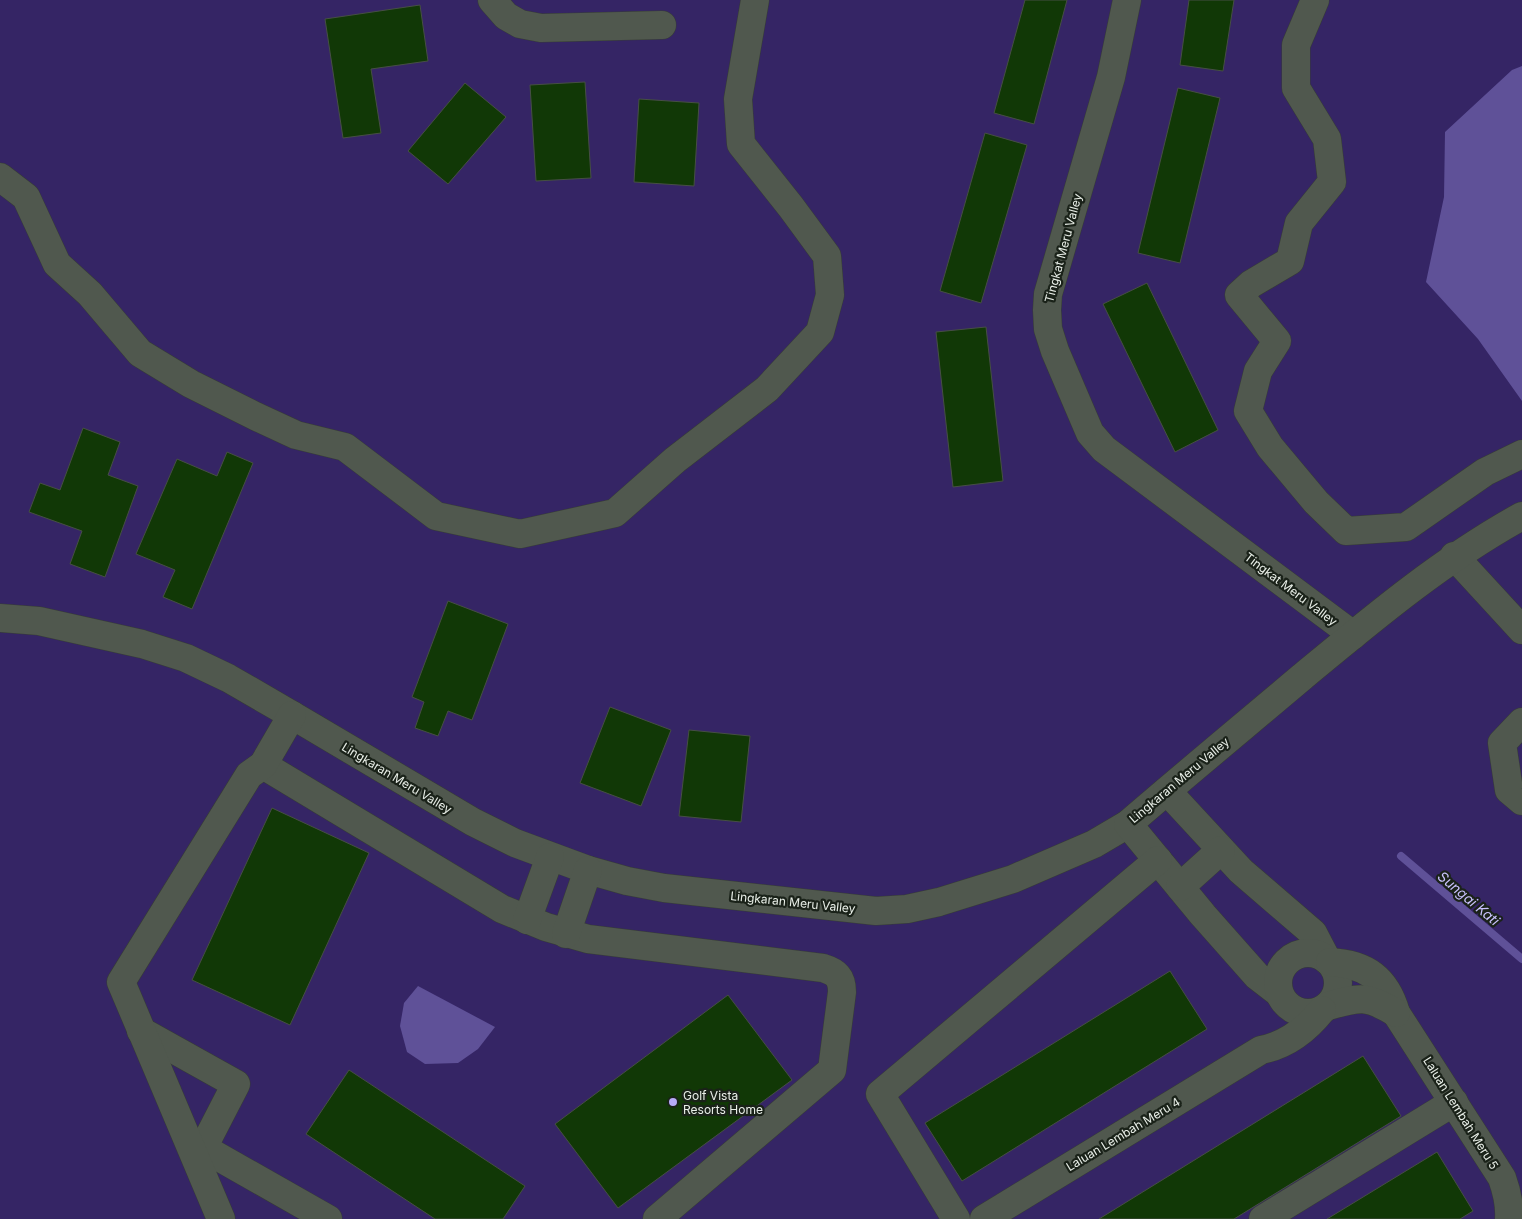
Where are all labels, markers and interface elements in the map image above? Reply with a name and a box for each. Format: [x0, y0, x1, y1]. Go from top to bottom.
street label: Tingkat Meru Valley [1041, 192, 1085, 304]
street label: Tingkat Meru Valley [1242, 549, 1341, 629]
street label: Lingkaran Meru Valley [1126, 734, 1232, 826]
street label: Lingkaran Meru Valley [339, 739, 455, 817]
water label: Sungai Kati [1435, 867, 1504, 929]
street label: Lingkaran Meru Valley [730, 888, 857, 916]
street label: Laluan Lembah Meru 5 [1420, 1054, 1502, 1172]
place label: Golf Vista Resorts Home [683, 1088, 763, 1117]
street label: Laluan Lembah Meru 4 [1063, 1094, 1183, 1174]
marker: Golf Vista Resorts Home [667, 1096, 679, 1108]

